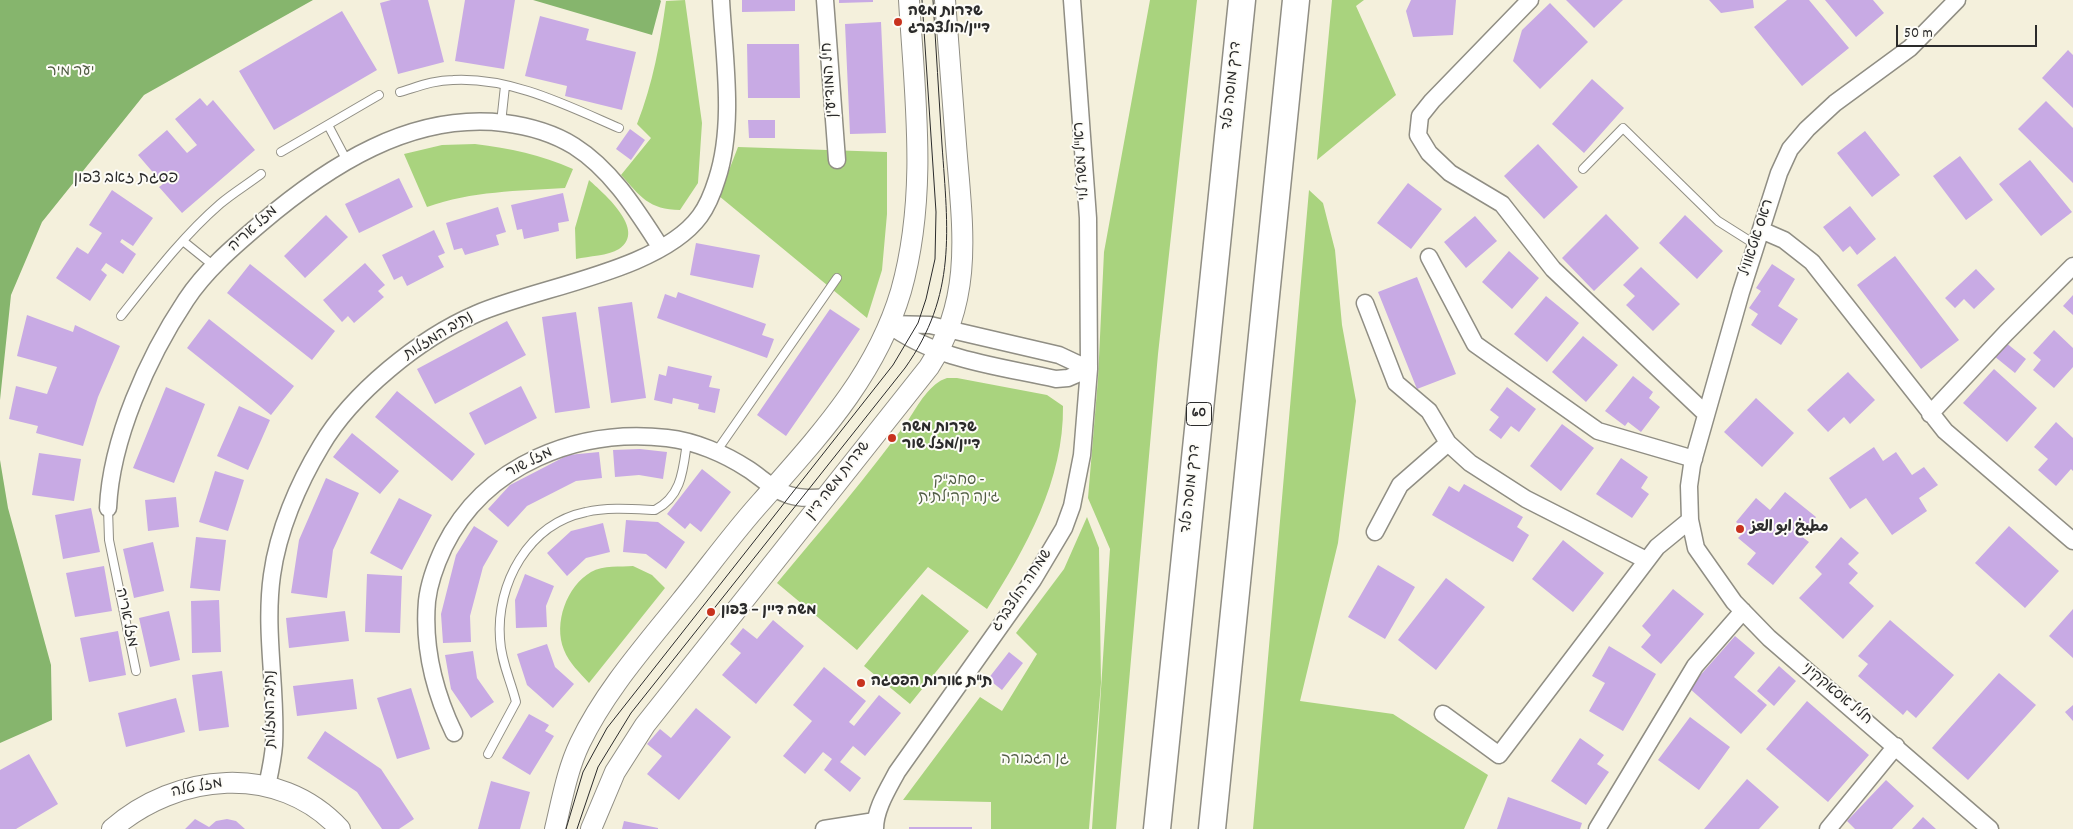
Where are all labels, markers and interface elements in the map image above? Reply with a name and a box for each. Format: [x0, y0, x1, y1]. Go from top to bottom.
place label: שדרות משה דיין/הולצברג [908, 4, 990, 39]
scale bar [1898, 15, 2039, 47]
marker: שדרות משה דיין/הולצברג [892, 16, 904, 28]
text: 50 m [1904, 23, 1933, 45]
street label: דרך מוסה פלד [1219, 41, 1247, 131]
street label: חיל המודיעין [819, 42, 843, 118]
park label: יער מיר [48, 64, 94, 82]
street label: רא"ל משה לוי [1071, 121, 1095, 201]
district label: פסגת זאב צפון [74, 170, 178, 190]
street label: ראס אטאוויל [1737, 197, 1779, 279]
street label: מזל אריה [226, 203, 282, 257]
street label: נתיב המזלות [401, 309, 477, 365]
road number: 60 [1186, 402, 1212, 426]
place label: שדרות משה דיין/מזל שור [902, 420, 980, 455]
marker: שדרות משה דיין/מזל שור [886, 432, 898, 444]
street label: שדרות משה דיין [803, 438, 875, 524]
street label: דרך מוסה פלד [1178, 444, 1206, 534]
street label: מזל שור [504, 445, 556, 483]
park label: סחב"ק - גינה קהילתית [918, 473, 1000, 508]
place label: مطبخ ابو العز [1750, 520, 1828, 538]
marker: مطبخ ابو العز [1734, 523, 1746, 535]
street label: שמחה הולצברג [989, 546, 1057, 636]
street label: מזל אריה [110, 587, 140, 649]
place label: משה דיין – צפון [721, 603, 817, 621]
marker: משה דיין – צפון [705, 606, 717, 618]
street label: חליל אסאקקיני [1797, 660, 1875, 730]
street label: נתיב המזלות [262, 670, 282, 748]
place label: ת"ת אורות הפסגה [871, 674, 992, 692]
marker: ת"ת אורות הפסגה [855, 677, 867, 689]
park label: גן הגבורה [1001, 752, 1069, 770]
street label: מזל טלה [170, 775, 224, 803]

